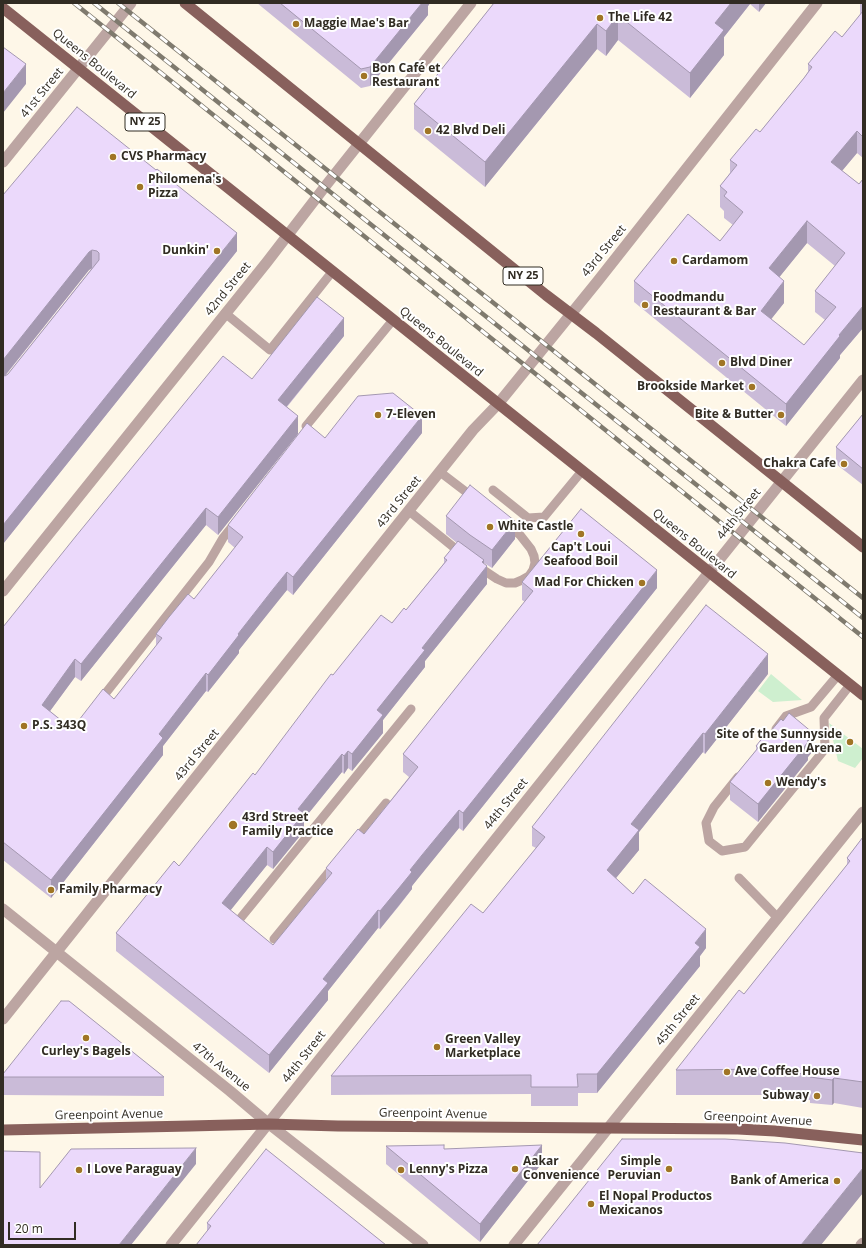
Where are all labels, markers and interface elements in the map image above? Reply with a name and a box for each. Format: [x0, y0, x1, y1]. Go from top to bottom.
place label: The Life 42 [608, 11, 672, 25]
marker: The Life 42 [595, 13, 605, 23]
place label: Maggie Mae's Bar [304, 17, 409, 31]
marker: Maggie Mae's Bar [291, 19, 301, 29]
street label: Queens Boulevard [49, 26, 139, 102]
place label: Bon Café et Restaurant [372, 62, 441, 90]
street label: 41st Street [17, 65, 67, 121]
marker: Bon Café et Restaurant [359, 71, 369, 81]
road number: NY 25 [125, 113, 165, 131]
place label: 42 Blvd Deli [436, 124, 505, 138]
marker: 42 Blvd Deli [423, 126, 433, 136]
place label: CVS Pharmacy [121, 150, 206, 164]
marker: CVS Pharmacy [108, 152, 118, 162]
place label: Philomena's Pizza [148, 173, 221, 201]
marker: Philomena's Pizza [135, 182, 145, 192]
street label: 43rd Street [579, 222, 629, 280]
place label: Dunkin' [162, 244, 209, 258]
marker: Dunkin' [212, 246, 222, 256]
place label: Cardamom [682, 254, 748, 268]
marker: Cardamom [669, 256, 679, 266]
street label: 42nd Street [202, 259, 254, 319]
road number: NY 25 [503, 267, 543, 285]
place label: Foodmandu Restaurant & Bar [653, 291, 756, 319]
marker: Foodmandu Restaurant & Bar [640, 300, 650, 310]
street label: Queens Boulevard [396, 304, 486, 380]
place label: Blvd Diner [730, 356, 792, 370]
marker: Blvd Diner [717, 358, 727, 368]
place label: Brookside Market [637, 380, 744, 394]
marker: Brookside Market [747, 382, 757, 392]
place label: 7-Eleven [386, 408, 436, 422]
place label: Bite & Butter [695, 408, 773, 422]
marker: 7-Eleven [373, 410, 383, 420]
marker: Bite & Butter [776, 410, 786, 420]
place label: Chakra Cafe [763, 457, 836, 471]
marker: Chakra Cafe [839, 459, 849, 469]
street label: 43rd Street [374, 473, 424, 531]
street label: 44th Street [714, 485, 764, 543]
street label: Queens Boulevard [649, 506, 739, 582]
place label: White Castle [498, 520, 573, 534]
marker: White Castle [485, 522, 495, 532]
marker: Cap't Loui Seafood Boil [576, 529, 586, 539]
place label: Cap't Loui Seafood Boil [544, 541, 618, 569]
place label: Mad For Chicken [534, 576, 634, 590]
marker: Mad For Chicken [637, 578, 647, 588]
place label: P.S. 343Q [32, 719, 86, 733]
marker: P.S. 343Q [19, 721, 29, 731]
street label: 43rd Street [172, 726, 222, 784]
place label: Site of the Sunnyside Garden Arena [716, 728, 842, 756]
marker: Site of the Sunnyside Garden Arena [845, 737, 855, 747]
street label: 44th Street [481, 775, 531, 833]
place label: Wendy's [776, 776, 826, 790]
marker: Wendy's [763, 778, 773, 788]
place label: 43rd Street Family Practice [242, 811, 333, 839]
marker: 43rd Street Family Practice [227, 819, 239, 831]
place label: Family Pharmacy [59, 883, 162, 897]
marker: Family Pharmacy [46, 885, 56, 895]
street label: 45th Street [653, 991, 703, 1049]
street label: 44th Street [279, 1028, 329, 1086]
marker: Curley's Bagels [81, 1033, 91, 1043]
place label: Green Valley Marketplace [445, 1033, 521, 1061]
street label: 47th Avenue [189, 1039, 253, 1095]
marker: Green Valley Marketplace [432, 1042, 442, 1052]
place label: Curley's Bagels [41, 1045, 131, 1059]
place label: Ave Coffee House [735, 1065, 840, 1079]
marker: Ave Coffee House [722, 1067, 732, 1077]
place label: Subway [763, 1089, 809, 1103]
marker: Subway [812, 1091, 822, 1101]
street label: Greenpoint Avenue [379, 1106, 487, 1122]
street label: Greenpoint Avenue [55, 1107, 163, 1123]
street label: Greenpoint Avenue [703, 1109, 813, 1129]
place label: Aakar Convenience [523, 1155, 600, 1183]
place label: Simple Peruvian [607, 1155, 661, 1183]
place label: I Love Paraguay [87, 1163, 182, 1177]
place label: Lenny's Pizza [409, 1163, 488, 1177]
marker: Aakar Convenience [510, 1164, 520, 1174]
marker: Simple Peruvian [664, 1164, 674, 1174]
marker: I Love Paraguay [74, 1165, 84, 1175]
marker: Lenny's Pizza [396, 1165, 406, 1175]
place label: Bank of America [730, 1174, 829, 1188]
marker: Bank of America [832, 1176, 842, 1186]
place label: El Nopal Productos Mexicanos [599, 1190, 712, 1218]
marker: El Nopal Productos Mexicanos [586, 1199, 596, 1209]
scale bar [10, 1214, 78, 1240]
text: 20 m [15, 1220, 43, 1237]

